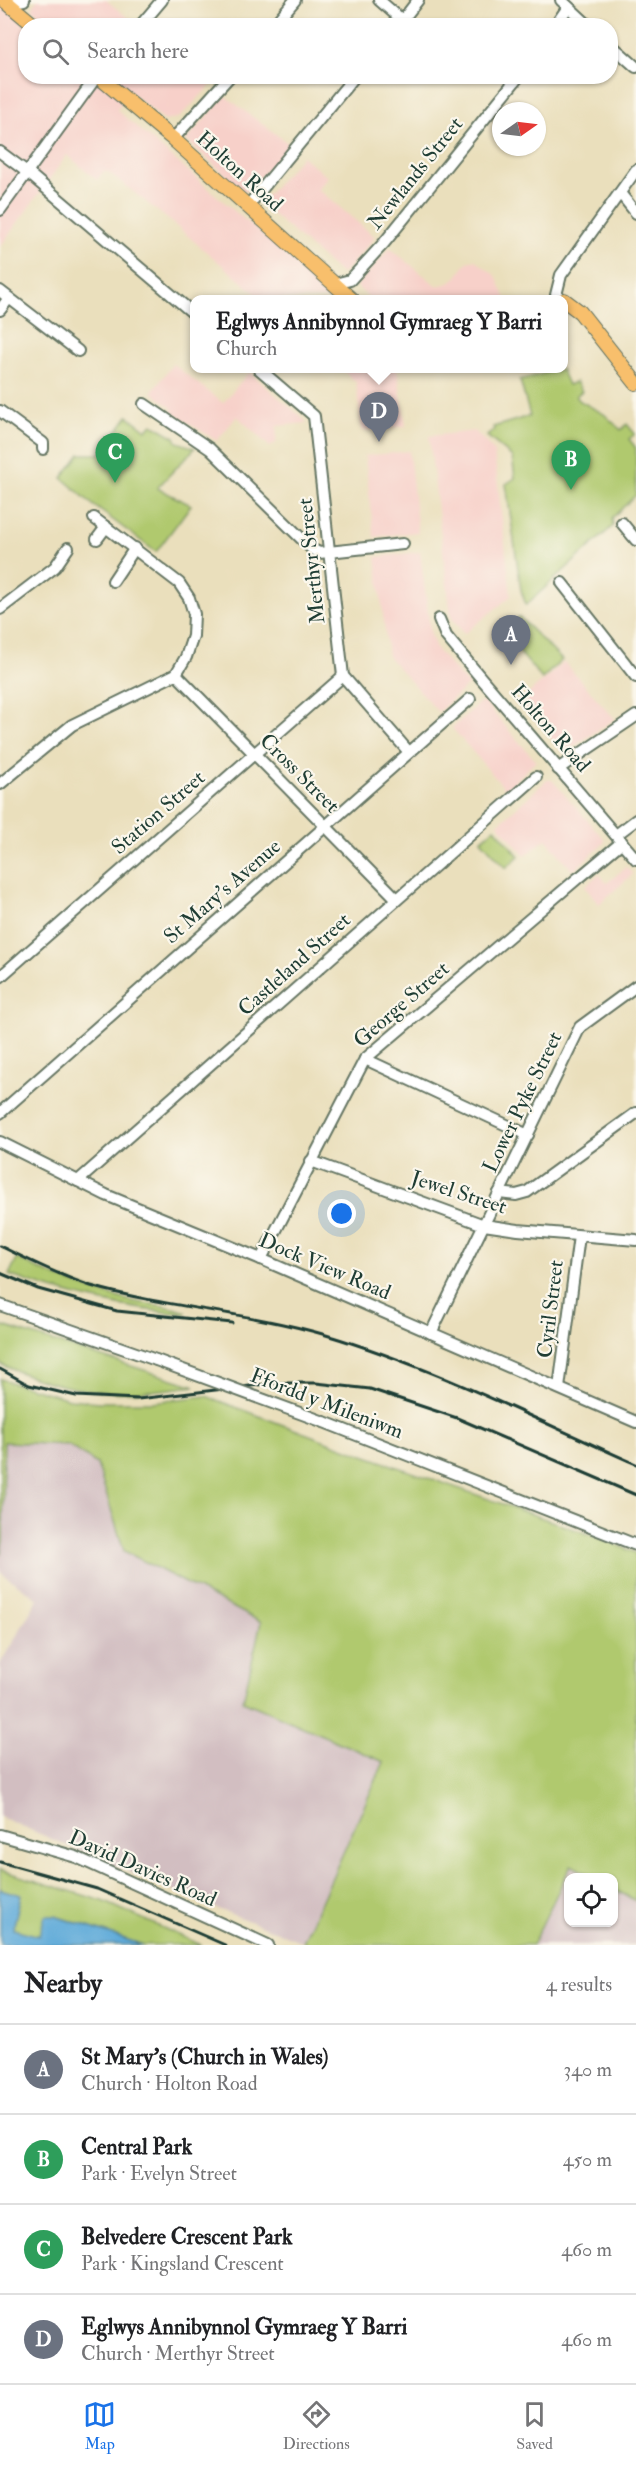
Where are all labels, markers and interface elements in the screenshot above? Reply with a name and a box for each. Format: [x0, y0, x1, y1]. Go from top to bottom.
search box [18, 18, 618, 84]
icon: search [39, 35, 72, 68]
text: Search here [87, 37, 189, 65]
north arrow [492, 102, 546, 156]
street label: Newlands Street [362, 111, 469, 235]
street label: Holton Road [190, 125, 289, 218]
popup [190, 295, 568, 373]
text: Eglwys Annibynnol Gymraeg Y Barri [216, 308, 542, 336]
text: Church [216, 336, 277, 361]
pin: D [360, 392, 398, 442]
pin: C [96, 434, 134, 483]
pin: B [552, 440, 590, 490]
street label: Merthyr Street [291, 497, 332, 625]
pin: A [492, 616, 530, 665]
street label: Holton Road [505, 679, 597, 779]
street label: Cross Street [254, 728, 346, 819]
street label: Station Street [106, 764, 211, 860]
street label: St Mary's Avenue [158, 833, 287, 950]
street label: Castleland Street [232, 907, 356, 1022]
street label: George Street [348, 955, 455, 1053]
street label: Lower Pyke Street [477, 1027, 568, 1177]
street label: Jewel Street [407, 1164, 510, 1221]
your location [327, 1199, 356, 1228]
street label: Dock View Road [255, 1227, 395, 1307]
street label: Cyril Street [531, 1258, 570, 1359]
street label: Ffordd y Mileniwm [247, 1362, 407, 1445]
street label: David Davies Road [65, 1824, 221, 1913]
map controls [564, 1873, 618, 1927]
button: locate [564, 1873, 618, 1927]
text: Nearby [24, 1968, 102, 2000]
text: 4 results [546, 1972, 612, 1997]
text: St Mary's (Church in Wales) [81, 2043, 329, 2071]
text: A [37, 2057, 50, 2082]
text: 340 m [564, 2057, 612, 2082]
text: Church · Holton Road [81, 2071, 258, 2096]
text: Central Park [81, 2133, 192, 2161]
text: B [37, 2147, 50, 2172]
text: 450 m [563, 2147, 612, 2172]
text: Park · Evelyn Street [81, 2161, 237, 2186]
text: Belvedere Crescent Park [81, 2223, 293, 2251]
text: C [36, 2237, 51, 2262]
text: 460 m [561, 2237, 612, 2262]
text: Park · Kingsland Crescent [81, 2251, 284, 2276]
text: Eglwys Annibynnol Gymraeg Y Barri [81, 2313, 407, 2341]
text: D [35, 2327, 52, 2352]
text: 460 m [561, 2327, 612, 2352]
text: Church · Merthyr Street [81, 2341, 275, 2366]
tab: Map [83, 2398, 116, 2454]
tab: Directions [283, 2398, 350, 2454]
tab: Saved [516, 2398, 553, 2454]

